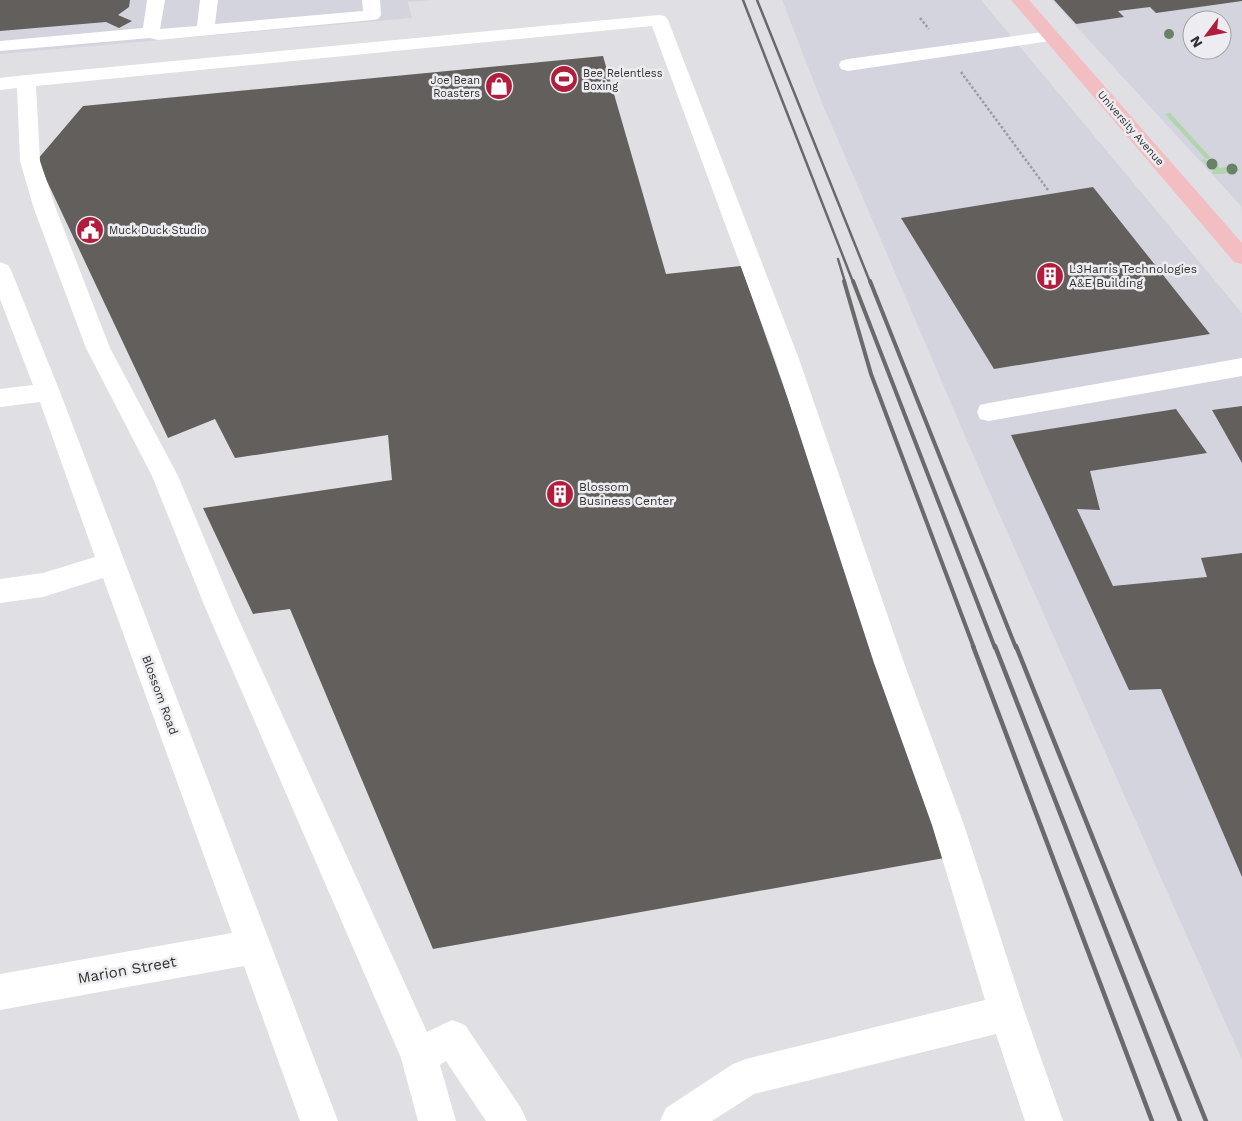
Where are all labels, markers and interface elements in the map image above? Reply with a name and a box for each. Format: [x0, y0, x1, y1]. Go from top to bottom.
north arrow [1182, 10, 1232, 60]
text: N [1186, 33, 1206, 51]
sports icon: Bee Relentless Boxing [549, 64, 579, 94]
place label: Bee Relentless Boxing [583, 67, 663, 93]
shop icon: Joe Bean Roasters [484, 71, 514, 101]
place label: Joe Bean Roasters [431, 74, 480, 100]
street label: University Avenue [1095, 88, 1167, 168]
public building icon: Muck Duck Studio [75, 215, 105, 245]
place label: Muck Duck Studio [109, 224, 207, 237]
building icon: L3Harris Technologies A&E Building [1035, 261, 1065, 291]
place label: L3Harris Technologies A&E Building [1069, 262, 1197, 290]
building icon: Blossom Business Center [545, 479, 575, 509]
place label: Blossom Business Center [579, 480, 674, 508]
street label: Blossom Road [139, 653, 181, 737]
street label: Marion Street [76, 952, 178, 988]

